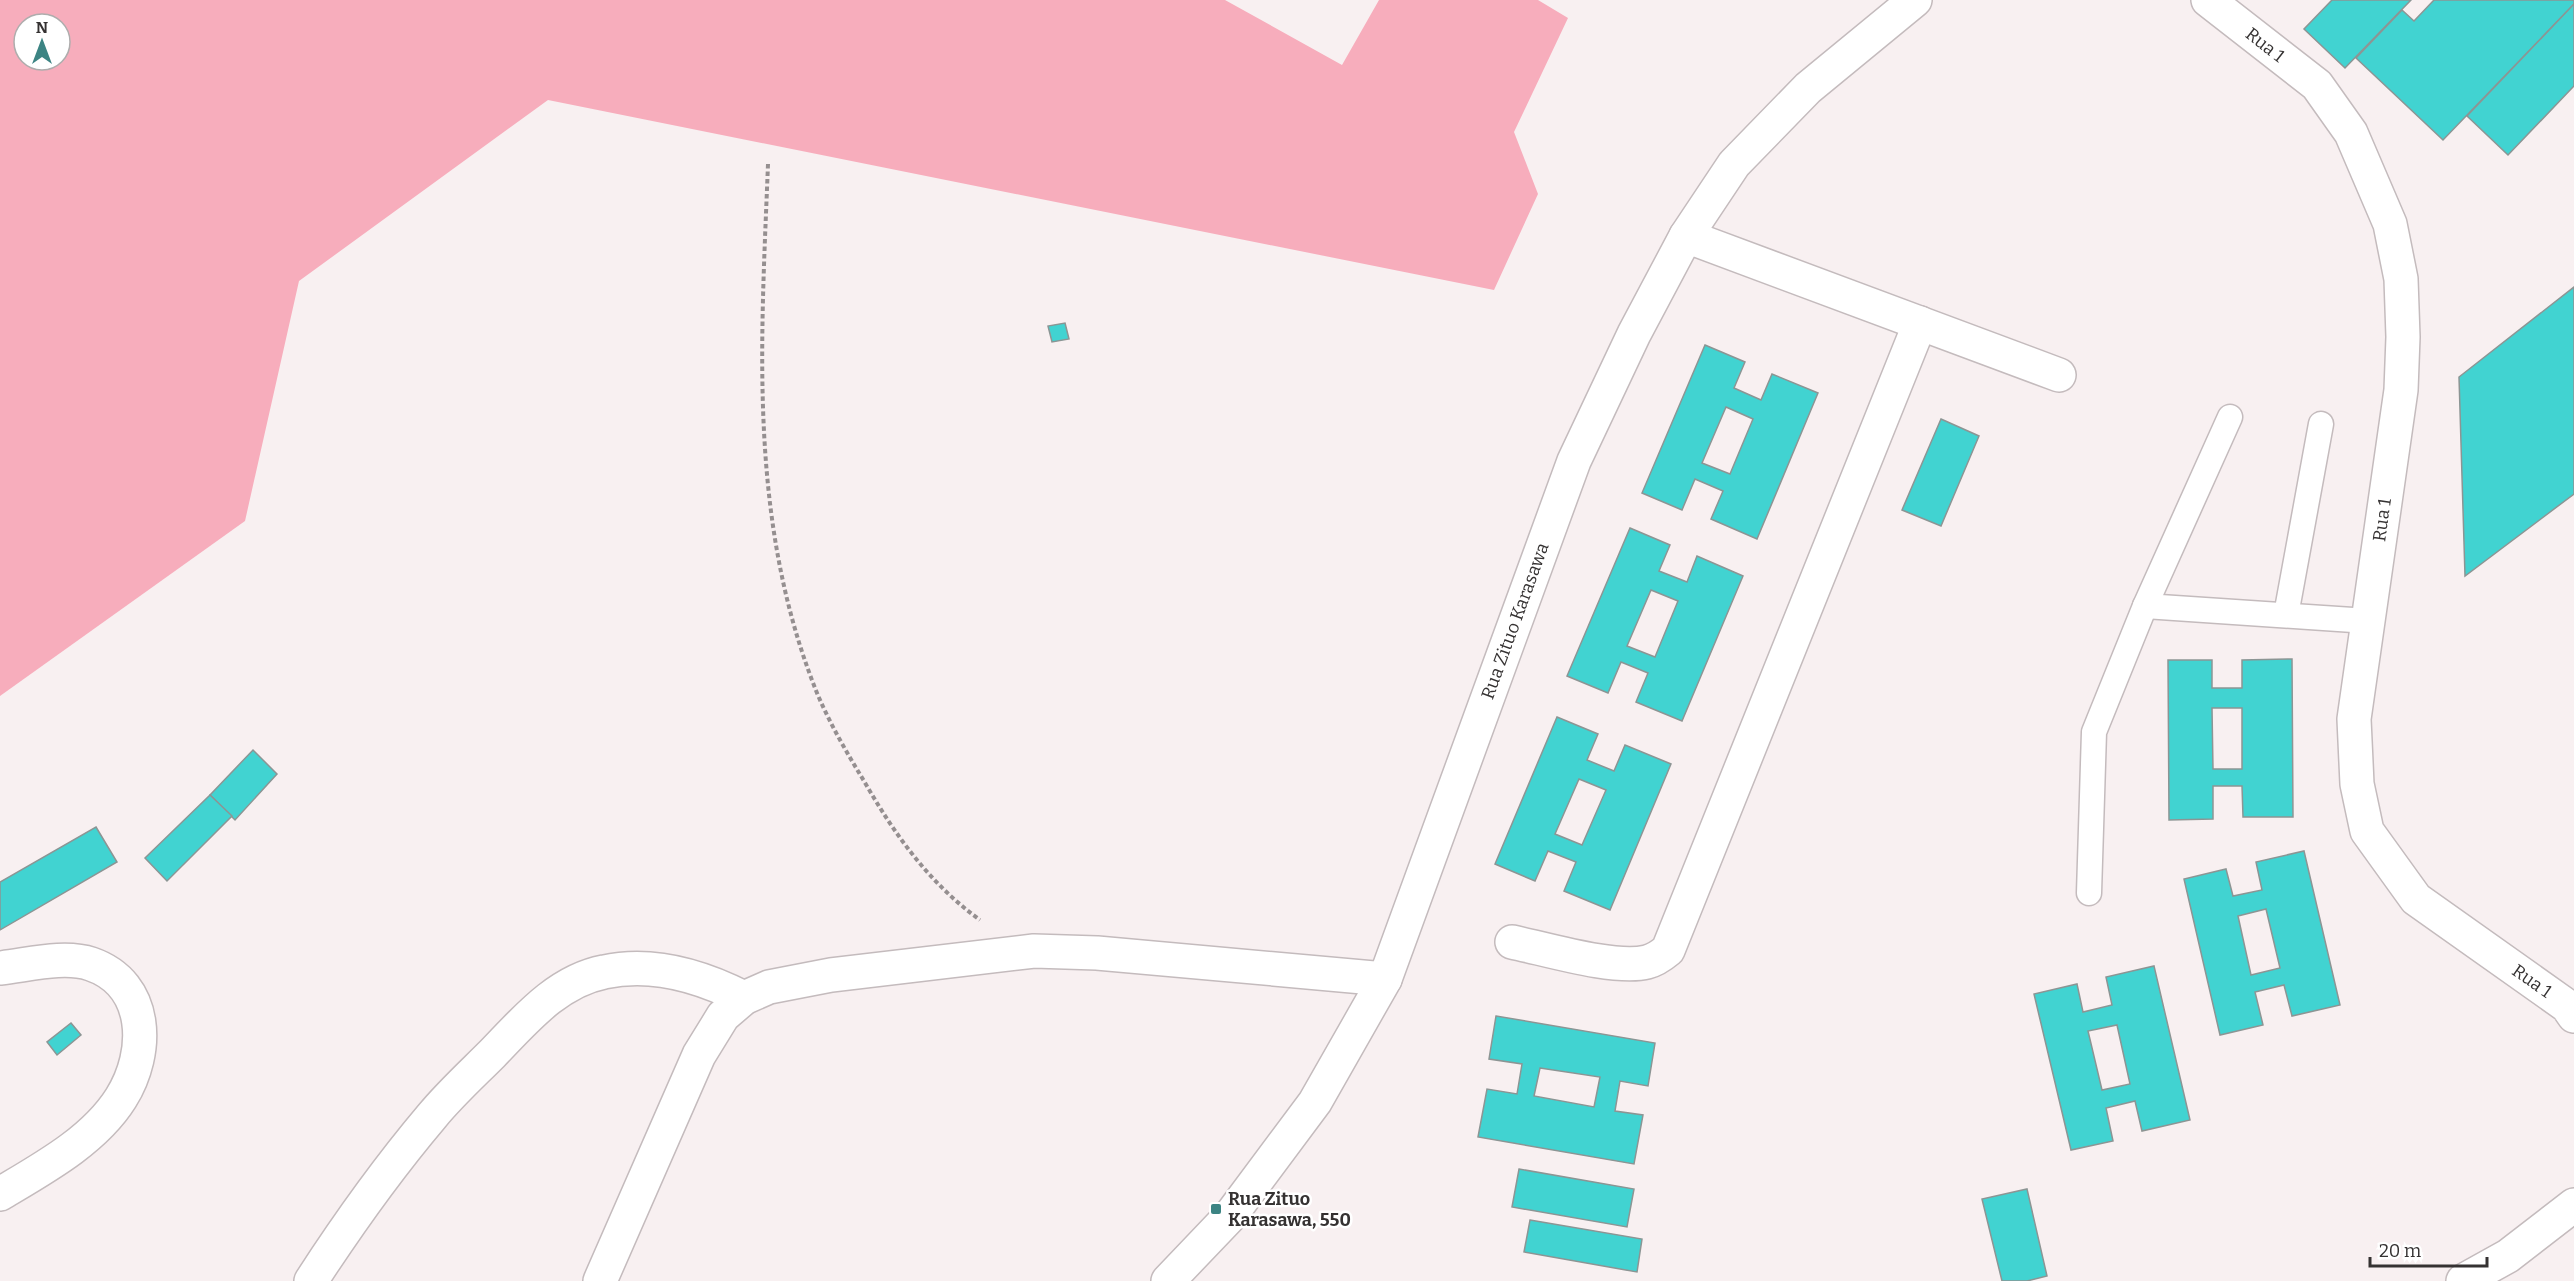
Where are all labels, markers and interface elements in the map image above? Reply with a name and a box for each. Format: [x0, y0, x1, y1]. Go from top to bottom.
north arrow [12, 12, 72, 72]
text: N [36, 18, 48, 37]
street label: Rua 1 [2241, 23, 2289, 67]
street label: Rua 1 [2368, 496, 2396, 543]
street label: Rua Zituo Karasawa [1476, 540, 1554, 702]
street label: Rua 1 [2508, 960, 2557, 1003]
place label: Rua Zituo Karasawa, 550 [1228, 1188, 1351, 1231]
marker: Rua Zituo Karasawa, 550 [1209, 1202, 1223, 1216]
scale bar [2370, 1230, 2487, 1268]
text: 20 m [2379, 1240, 2421, 1262]

